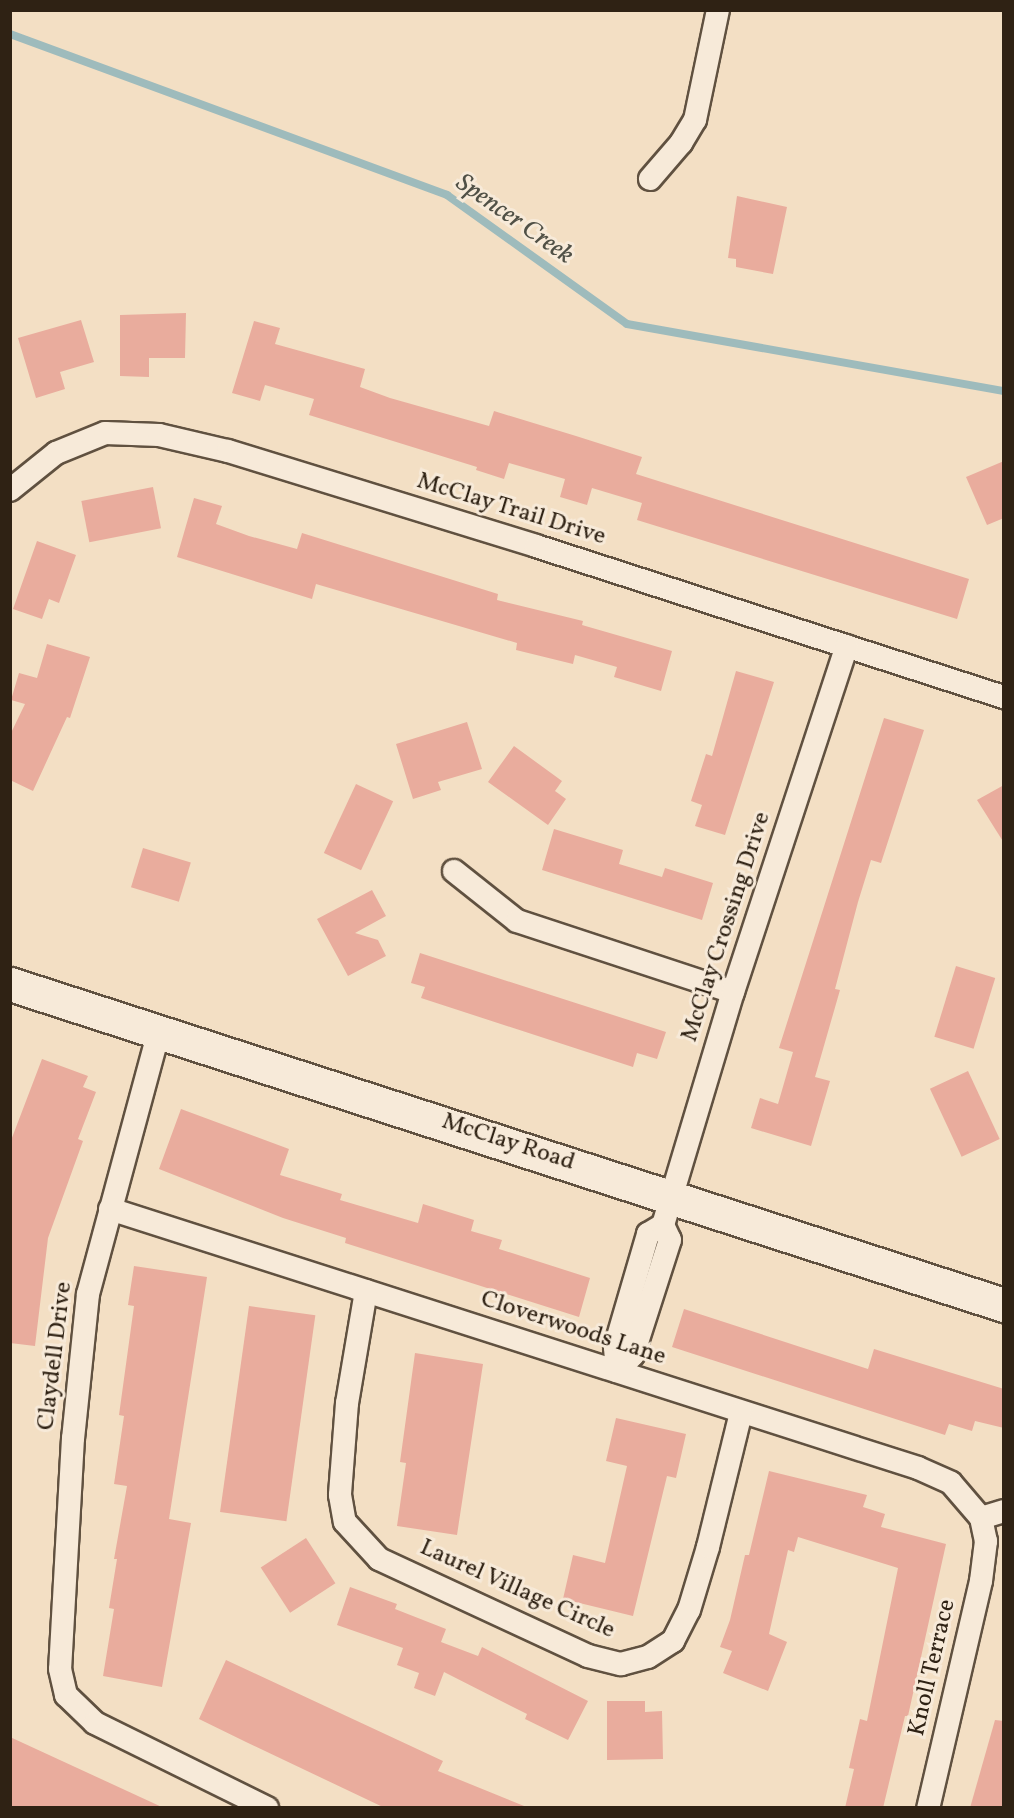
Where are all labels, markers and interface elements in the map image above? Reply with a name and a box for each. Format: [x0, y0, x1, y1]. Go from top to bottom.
water label: Spencer Creek [449, 168, 579, 272]
street label: McClay Trail Drive [412, 467, 610, 553]
street label: McClay Crossing Drive [676, 808, 778, 1046]
street label: McClay Road [438, 1108, 578, 1178]
street label: Claydell Drive [33, 1280, 79, 1432]
street label: Cloverwoods Lane [477, 1286, 669, 1372]
street label: Laurel Village Circle [415, 1534, 619, 1646]
street label: Knoll Terrace [903, 1596, 963, 1740]

